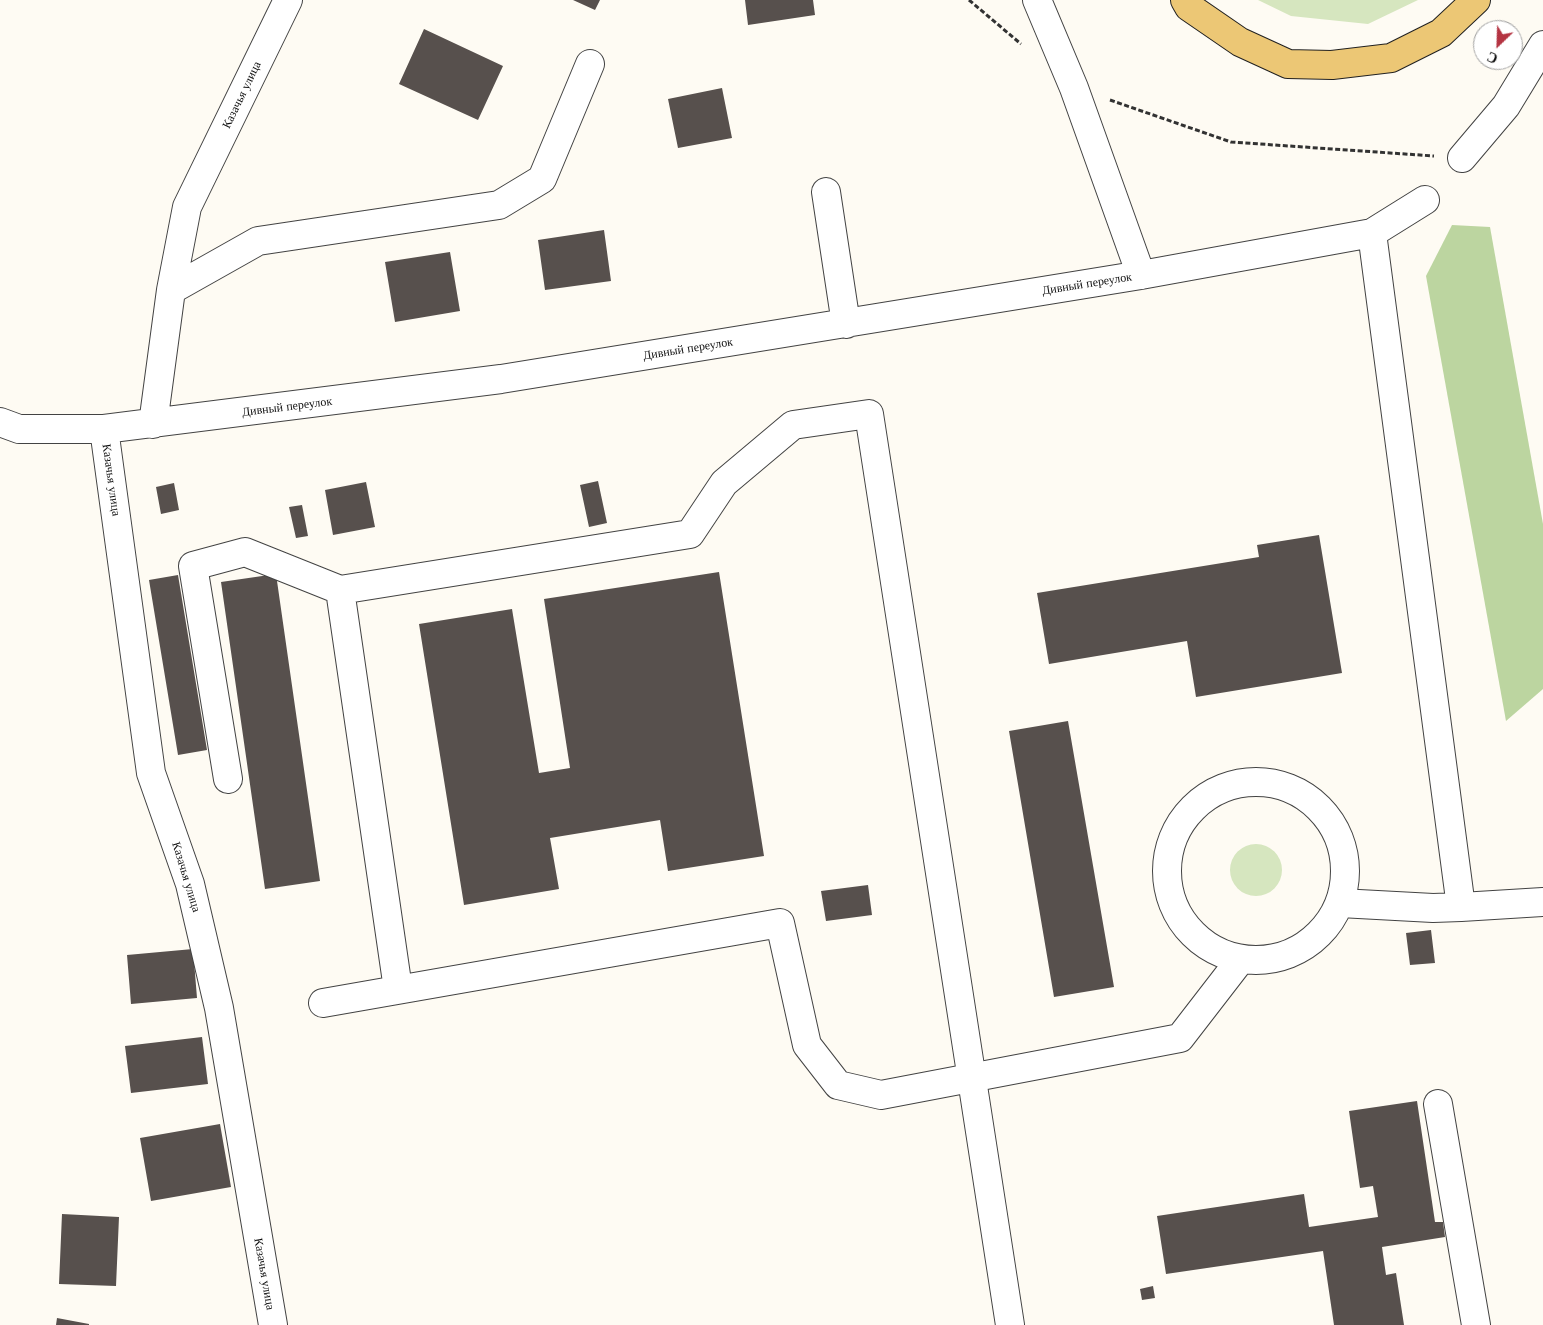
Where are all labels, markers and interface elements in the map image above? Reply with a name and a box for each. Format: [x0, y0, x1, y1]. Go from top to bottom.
north arrow [1473, 20, 1523, 70]
text: С [1484, 48, 1501, 68]
street label: Казачья улица [220, 59, 264, 131]
street label: Дивный переулок [1041, 270, 1133, 298]
street label: Дивный переулок [642, 335, 734, 363]
street label: Дивный переулок [241, 394, 333, 420]
street label: Казачья улица [99, 443, 123, 517]
street label: Казачья улица [168, 840, 204, 914]
street label: Казачья улица [251, 1237, 277, 1311]

